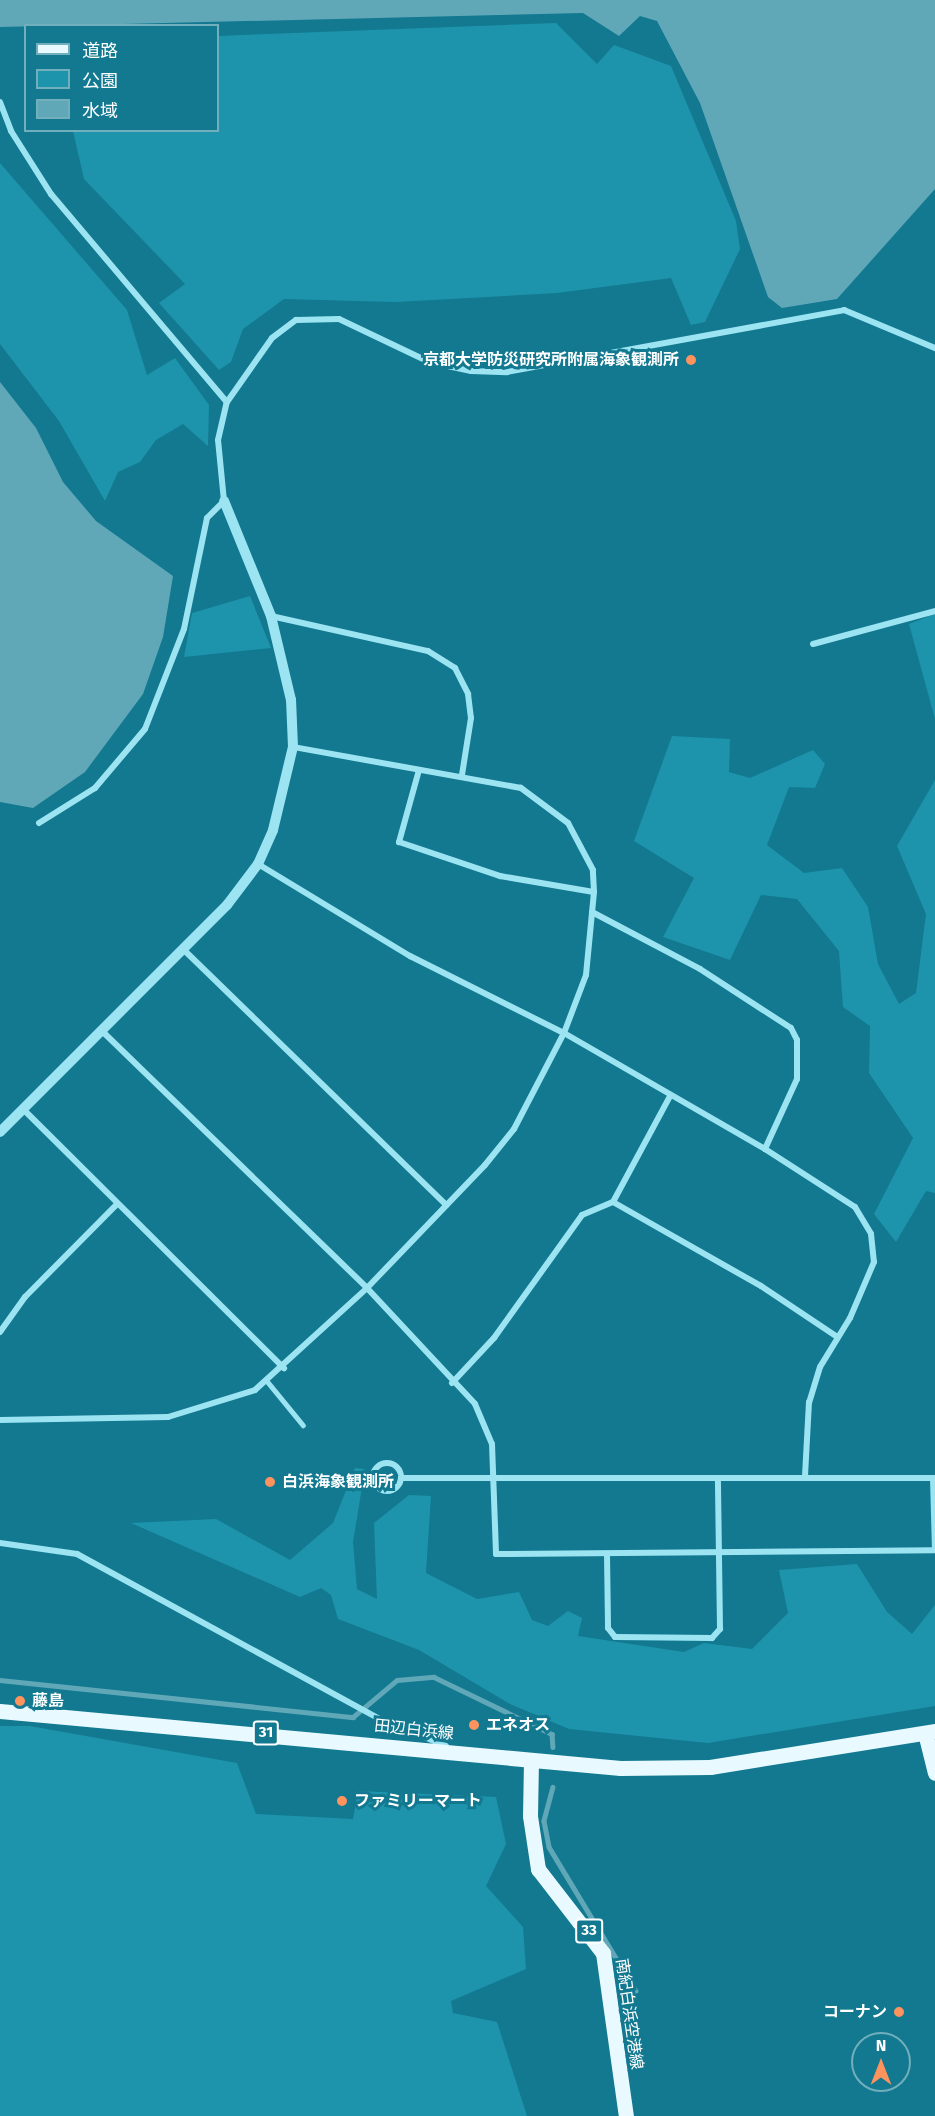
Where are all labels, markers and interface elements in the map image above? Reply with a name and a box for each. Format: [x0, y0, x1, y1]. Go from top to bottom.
legend [24, 24, 219, 132]
text: 道路 [82, 40, 118, 62]
text: 公園 [82, 70, 118, 92]
text: 水域 [82, 100, 118, 122]
place label: 京都大学防災研究所附属海象観測所 [423, 350, 679, 370]
marker: 京都大学防災研究所附属海象観測所 [684, 353, 698, 367]
place label: 白浜海象観測所 [282, 1472, 394, 1492]
marker: 白浜海象観測所 [263, 1475, 277, 1489]
place label: 藤島 [32, 1691, 64, 1711]
marker: 藤島 [13, 1694, 27, 1708]
place label: エネオス [486, 1715, 550, 1735]
street label: 田辺白浜線 [373, 1716, 455, 1744]
marker: エネオス [467, 1718, 481, 1732]
road number: 31 [252, 1721, 280, 1745]
place label: ファミリーマート [354, 1791, 482, 1811]
marker: ファミリーマート [335, 1794, 349, 1808]
road number: 33 [574, 1919, 604, 1943]
street label: 南紀白浜空港線 [612, 1957, 646, 2071]
place label: コーナン [823, 2002, 887, 2022]
marker: コーナン [892, 2005, 906, 2019]
north arrow [851, 2032, 911, 2092]
text: N [876, 2036, 886, 2055]

